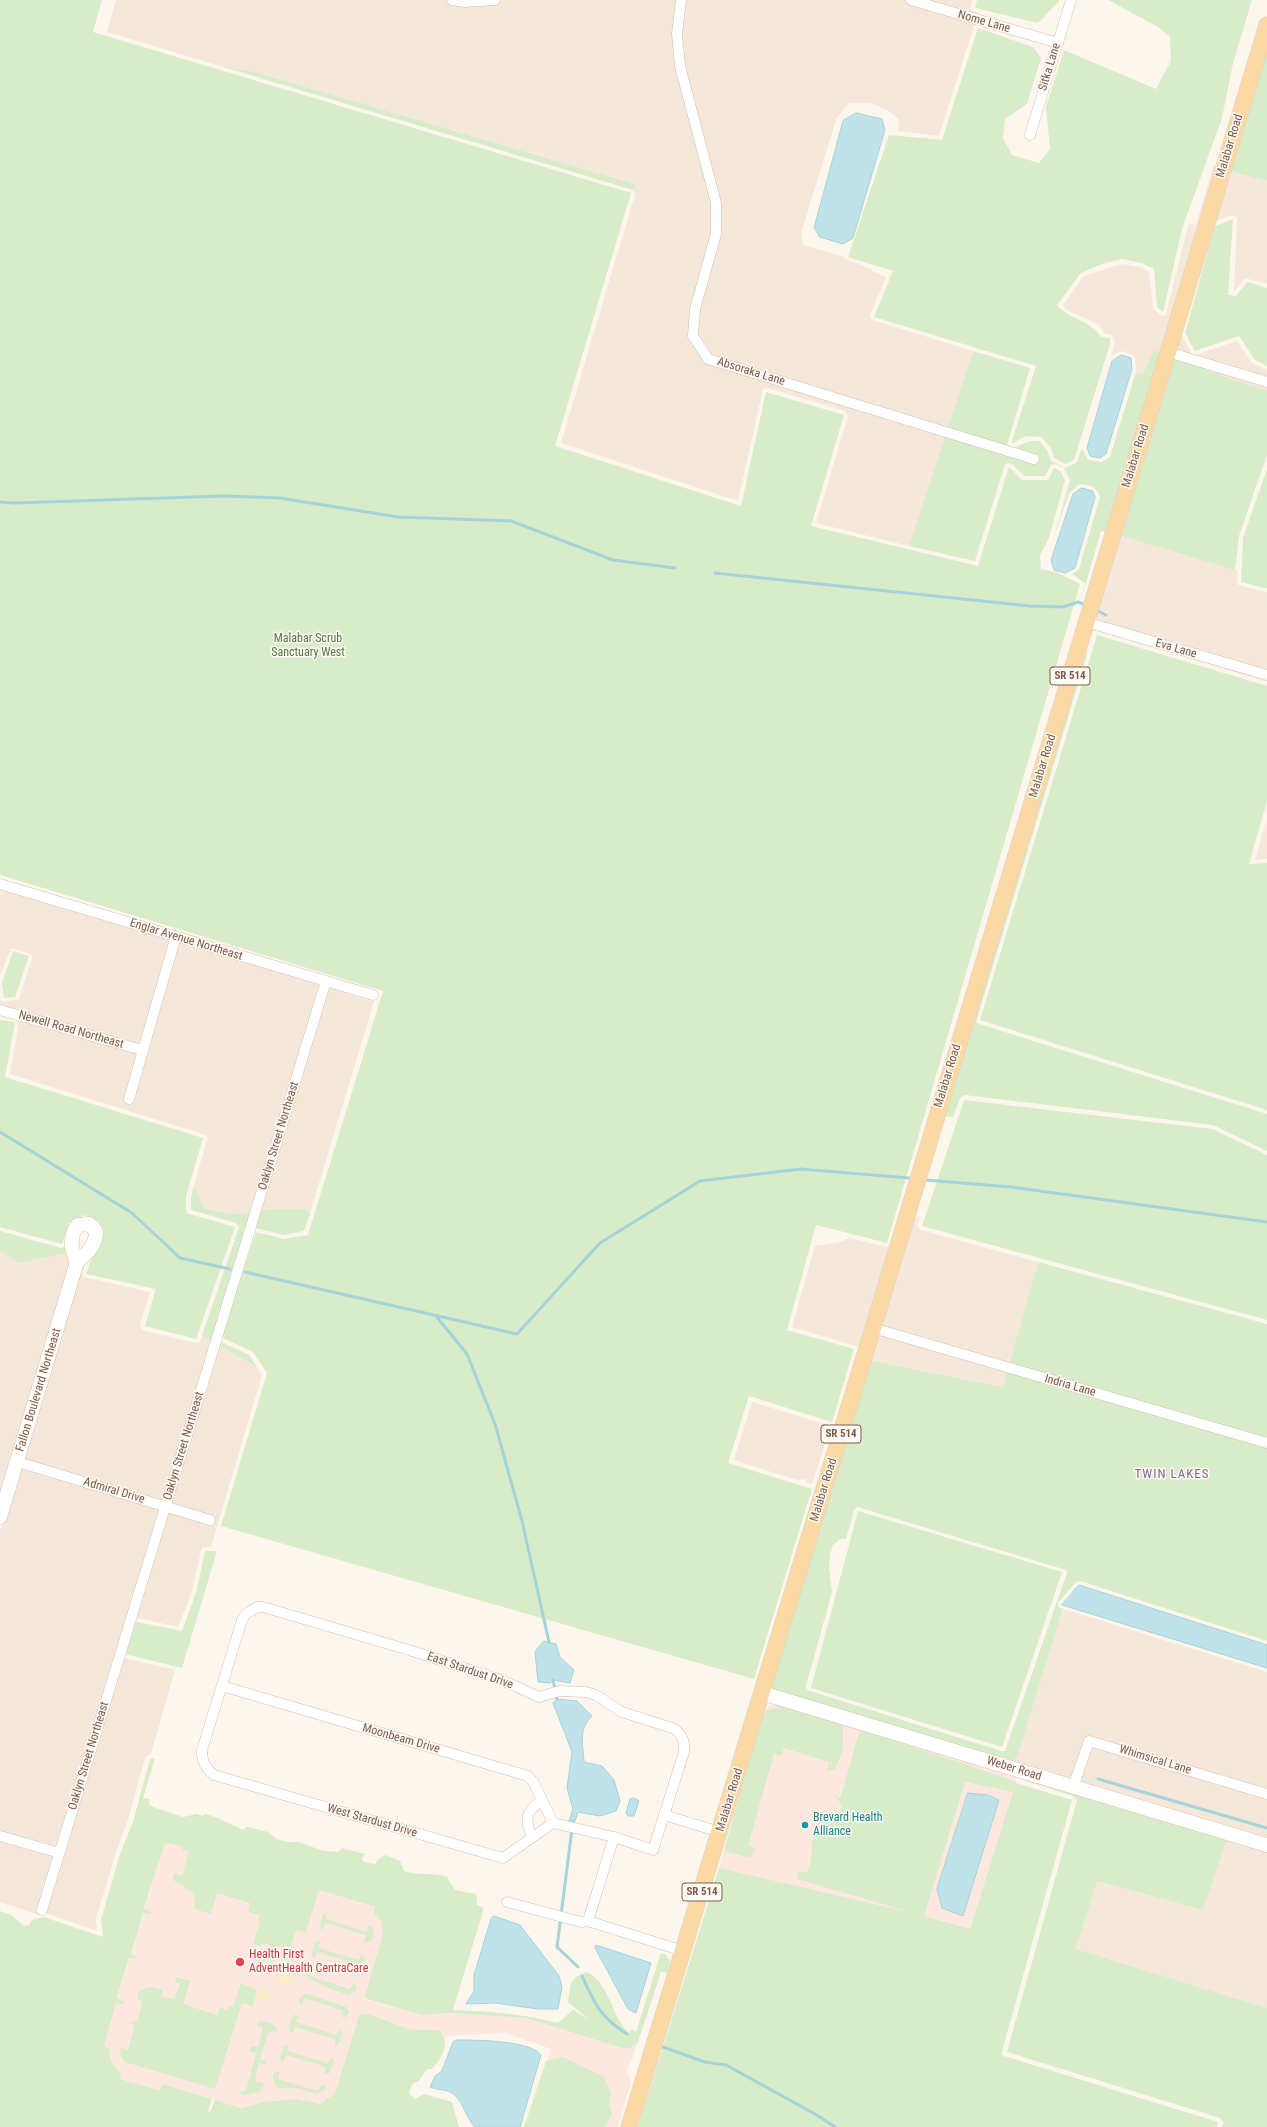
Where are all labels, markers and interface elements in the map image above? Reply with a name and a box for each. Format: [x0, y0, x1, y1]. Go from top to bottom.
street label: Nome Lane [956, 8, 1012, 36]
street label: Sitka Lane [1036, 41, 1064, 93]
street label: Malabar Road [1214, 113, 1246, 179]
street label: Absoraka Lane [715, 355, 787, 389]
street label: Malabar Road [1120, 423, 1152, 489]
park label: Malabar Scrub Sanctuary West [271, 632, 345, 660]
street label: Eva Lane [1154, 636, 1198, 662]
road number: SR 514 [1050, 667, 1090, 685]
street label: Malabar Road [1027, 733, 1059, 799]
street label: Englar Avenue Northeast [128, 916, 244, 964]
street label: Newell Road Northeast [17, 1008, 125, 1052]
street label: Malabar Road [932, 1043, 964, 1109]
street label: Oaklyn Street Northeast [256, 1080, 302, 1192]
street label: Fallon Boulevard Northeast [13, 1327, 65, 1453]
street label: Indria Lane [1043, 1372, 1097, 1400]
street label: Oaklyn Street Northeast [161, 1390, 207, 1502]
road number: SR 514 [821, 1425, 861, 1443]
street label: Malabar Road [808, 1457, 840, 1523]
district label: TWIN LAKES [1134, 1467, 1210, 1483]
street label: Admiral Drive [82, 1475, 146, 1507]
street label: East Stardust Drive [425, 1650, 515, 1692]
street label: Oaklyn Street Northeast [66, 1700, 112, 1812]
street label: Moonbeam Drive [361, 1721, 441, 1757]
street label: Whimsical Lane [1117, 1742, 1193, 1778]
street label: Weber Road [985, 1754, 1043, 1784]
street label: Malabar Road [714, 1767, 746, 1833]
street label: West Stardust Drive [325, 1801, 419, 1841]
place label: Brevard Health Alliance [813, 1811, 883, 1839]
marker: Brevard Health Alliance [800, 1820, 810, 1830]
road number: SR 514 [682, 1883, 722, 1901]
place label: Health First AdventHealth CentraCare [249, 1948, 368, 1976]
marker: Health First AdventHealth CentraCare [234, 1956, 246, 1968]

